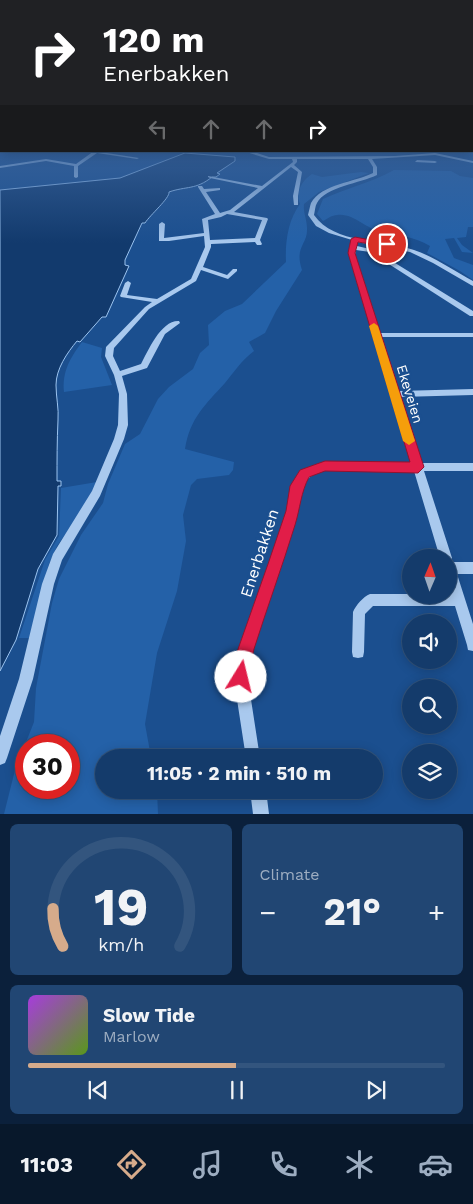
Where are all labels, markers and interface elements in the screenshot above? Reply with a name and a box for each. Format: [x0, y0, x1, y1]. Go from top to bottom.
text: 120 m [103, 19, 204, 61]
icon: right [20, 20, 85, 85]
text: Enerbakken [103, 61, 229, 86]
icon: left [144, 115, 172, 143]
icon: ahead [197, 115, 225, 143]
icon: ahead [250, 115, 278, 143]
icon: right [303, 115, 331, 143]
pin [366, 223, 408, 265]
icon: arrive [373, 230, 401, 258]
street label: Ekeveien [394, 363, 426, 425]
street label: Enerbakken [236, 506, 283, 600]
north arrow [402, 549, 458, 604]
map controls [402, 549, 457, 799]
button: sound [402, 614, 457, 669]
position arrow [214, 650, 266, 702]
button: search [402, 679, 457, 734]
speed limit sign: 30 [15, 734, 80, 799]
button: layers [402, 744, 457, 799]
text: 11:05 · 2 min · 510 m [147, 762, 331, 785]
text: Climate [260, 865, 320, 884]
text: 19 [94, 877, 148, 938]
text: 21° [323, 890, 381, 934]
text: − [260, 896, 276, 929]
text: + [428, 896, 445, 929]
text: km/h [98, 934, 144, 955]
text: Slow Tide [103, 1004, 195, 1027]
text: Marlow [103, 1027, 160, 1046]
icon: previous [84, 1076, 112, 1104]
icon: pause [223, 1076, 251, 1104]
icon: next [362, 1076, 390, 1104]
icon: directions [114, 1147, 149, 1182]
icon: music [190, 1147, 225, 1182]
icon: phone [266, 1147, 301, 1182]
icon: climate [342, 1147, 377, 1182]
icon: car [418, 1147, 453, 1182]
text: 11:03 [20, 1152, 73, 1177]

